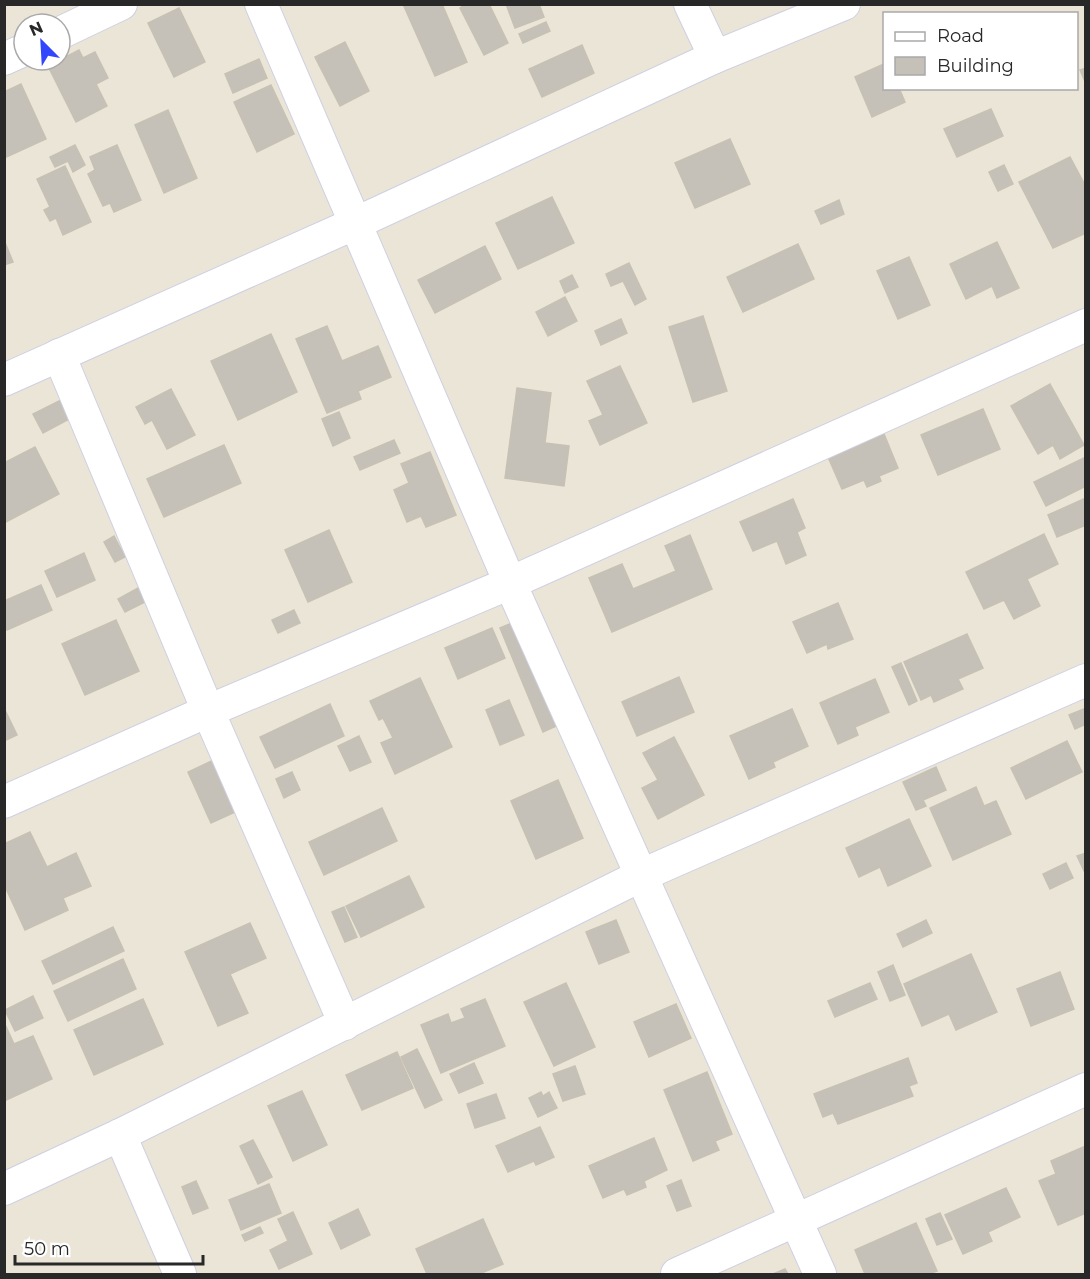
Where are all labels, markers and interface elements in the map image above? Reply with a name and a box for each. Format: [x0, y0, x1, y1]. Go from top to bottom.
north arrow [12, 12, 72, 72]
legend [883, 12, 1078, 90]
text: N [26, 17, 46, 40]
text: Road [937, 25, 984, 47]
text: Building [937, 55, 1014, 77]
scale bar [15, 1228, 202, 1266]
text: 50 m [24, 1238, 70, 1260]

